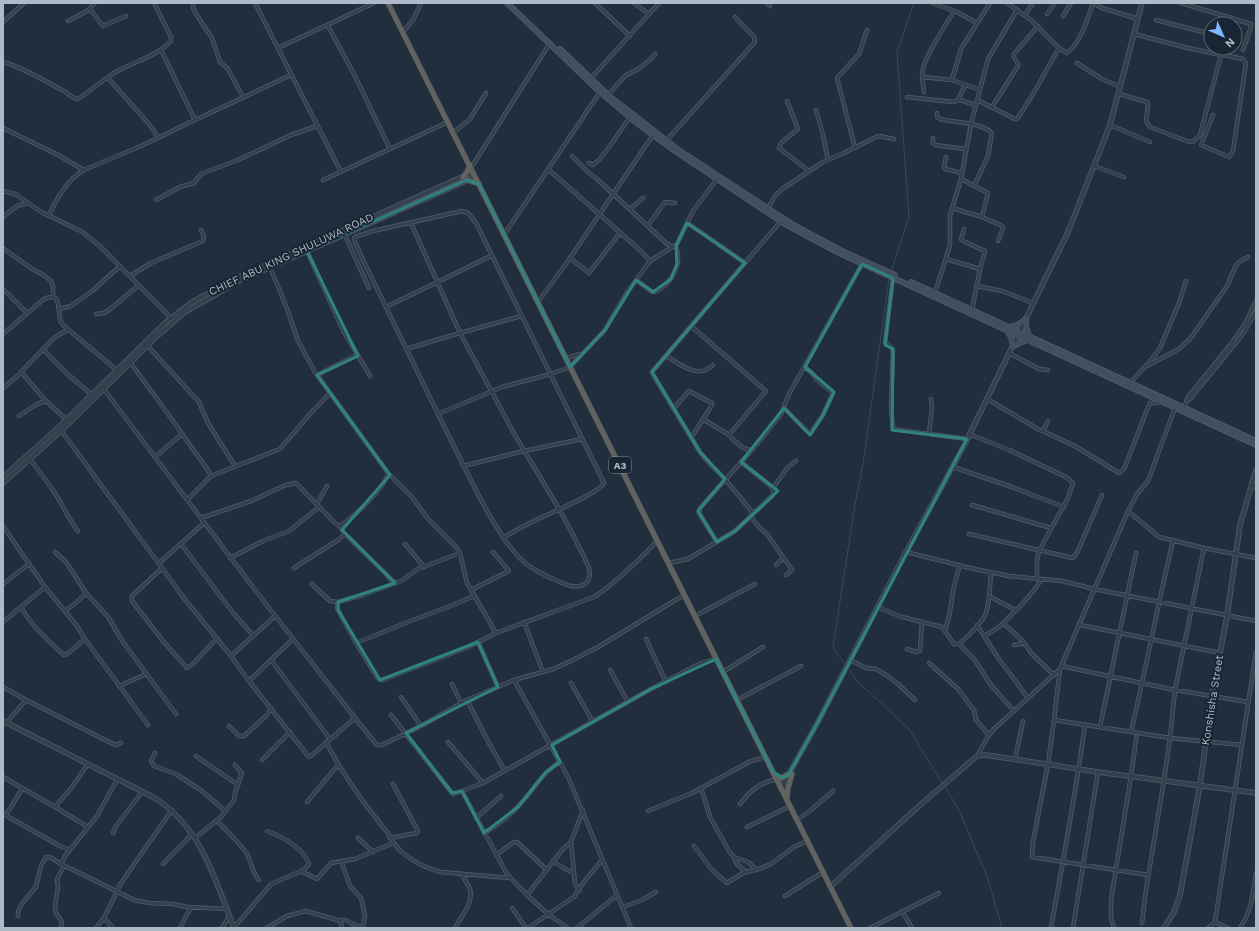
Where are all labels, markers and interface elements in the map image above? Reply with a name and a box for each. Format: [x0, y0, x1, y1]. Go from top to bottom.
north arrow [1203, 16, 1243, 56]
text: N [1222, 35, 1237, 50]
street label: CHIEF ABU KING SHULUWA ROAD [207, 210, 376, 298]
road number: A3 [609, 457, 631, 473]
street label: Konshisha Street [1199, 654, 1226, 746]

